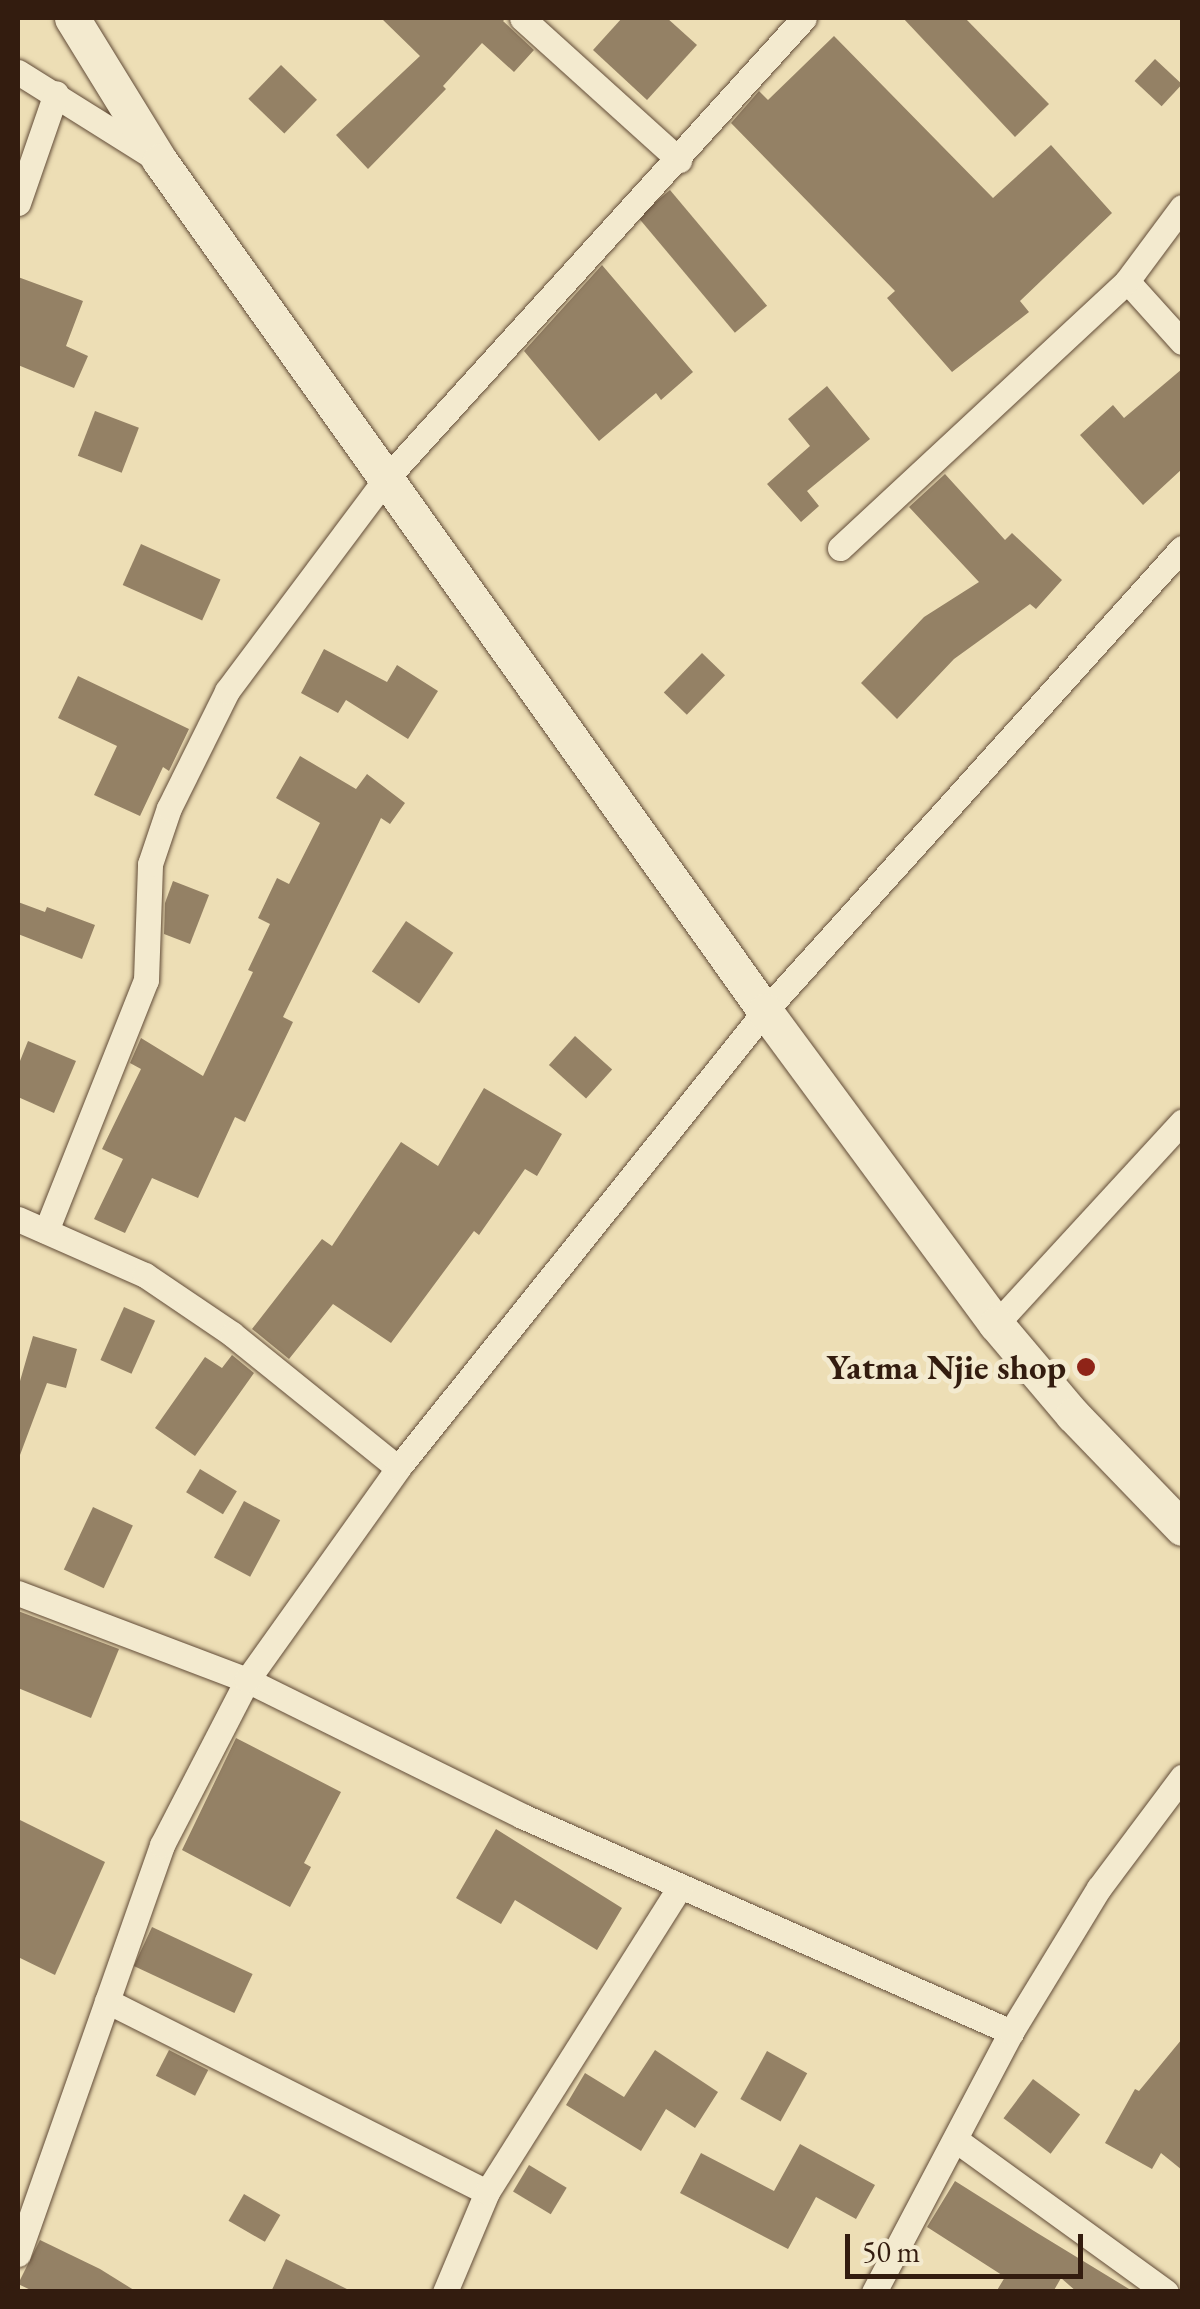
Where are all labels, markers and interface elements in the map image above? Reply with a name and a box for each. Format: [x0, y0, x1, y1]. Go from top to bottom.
place label: Yatma Njie shop [827, 1346, 1066, 1388]
marker: Yatma Njie shop [1075, 1356, 1097, 1378]
scale bar [850, 2214, 1088, 2276]
text: 50 m [862, 2232, 920, 2271]

